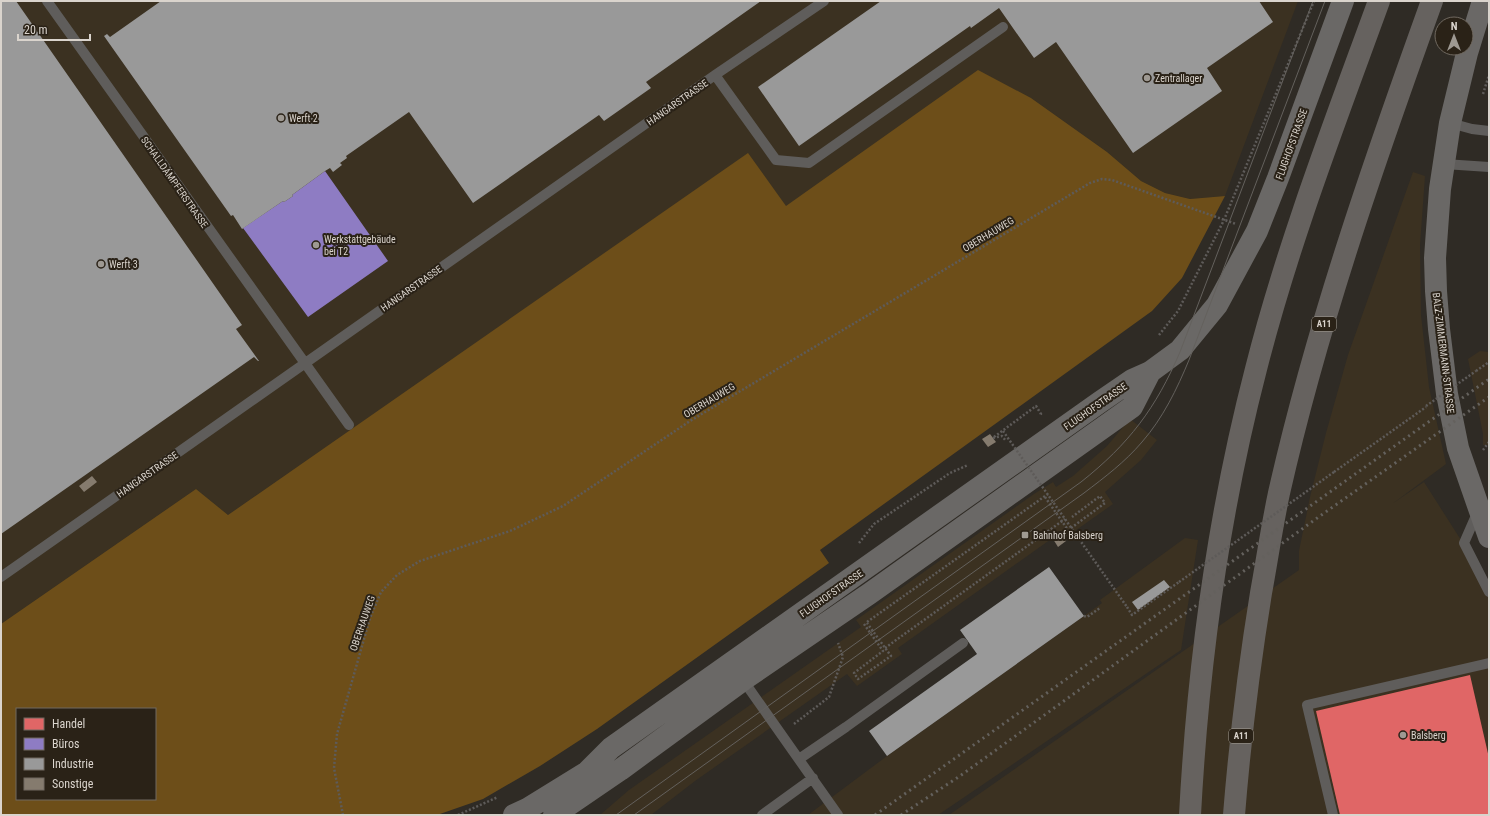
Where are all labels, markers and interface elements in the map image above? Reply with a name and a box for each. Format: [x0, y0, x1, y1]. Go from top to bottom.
scale bar [18, 16, 90, 42]
north arrow [1434, 16, 1474, 56]
text: N [1451, 20, 1458, 33]
text: 20 m [24, 23, 48, 37]
marker: Zentrallager [1142, 73, 1152, 83]
place label: Zentrallager [1155, 73, 1202, 84]
street label: HANGARSTRASSE [645, 77, 710, 128]
street label: FLUGHOFSTRASSE [1274, 107, 1309, 181]
marker: Werft 2 [276, 113, 286, 123]
place label: Werft 2 [289, 113, 318, 124]
street label: SCHALLDÄMPFERSTRASSE [139, 134, 211, 230]
street label: OBERHAUWEG [961, 215, 1016, 254]
place label: Werkstattgebäude bei T2 [324, 234, 396, 257]
marker: Werkstattgebäude bei T2 [311, 240, 321, 250]
marker: Werft 3 [96, 259, 106, 269]
place label: Werft 3 [109, 259, 138, 270]
street label: HANGARSTRASSE [379, 263, 444, 314]
street label: BALZ-ZIMMERMANN-STRASSE [1431, 292, 1456, 414]
road number: A11 [1312, 317, 1336, 331]
street label: FLUGHOFSTRASSE [1062, 380, 1129, 432]
street label: OBERHAUWEG [682, 381, 737, 420]
street label: HANGARSTRASSE [115, 449, 180, 500]
marker: Bahnhof Balsberg [1020, 530, 1030, 540]
place label: Bahnhof Balsberg [1033, 530, 1103, 541]
street label: FLUGHOFSTRASSE [798, 567, 865, 619]
street label: OBERHAUWEG [348, 594, 377, 652]
legend [16, 708, 156, 800]
text: Handel [52, 717, 85, 731]
road number: A11 [1229, 729, 1253, 743]
marker: Balsberg [1398, 730, 1408, 740]
place label: Balsberg [1411, 730, 1446, 741]
text: Büros [52, 737, 79, 751]
text: Industrie [52, 757, 94, 771]
text: Sonstige [52, 777, 94, 791]

